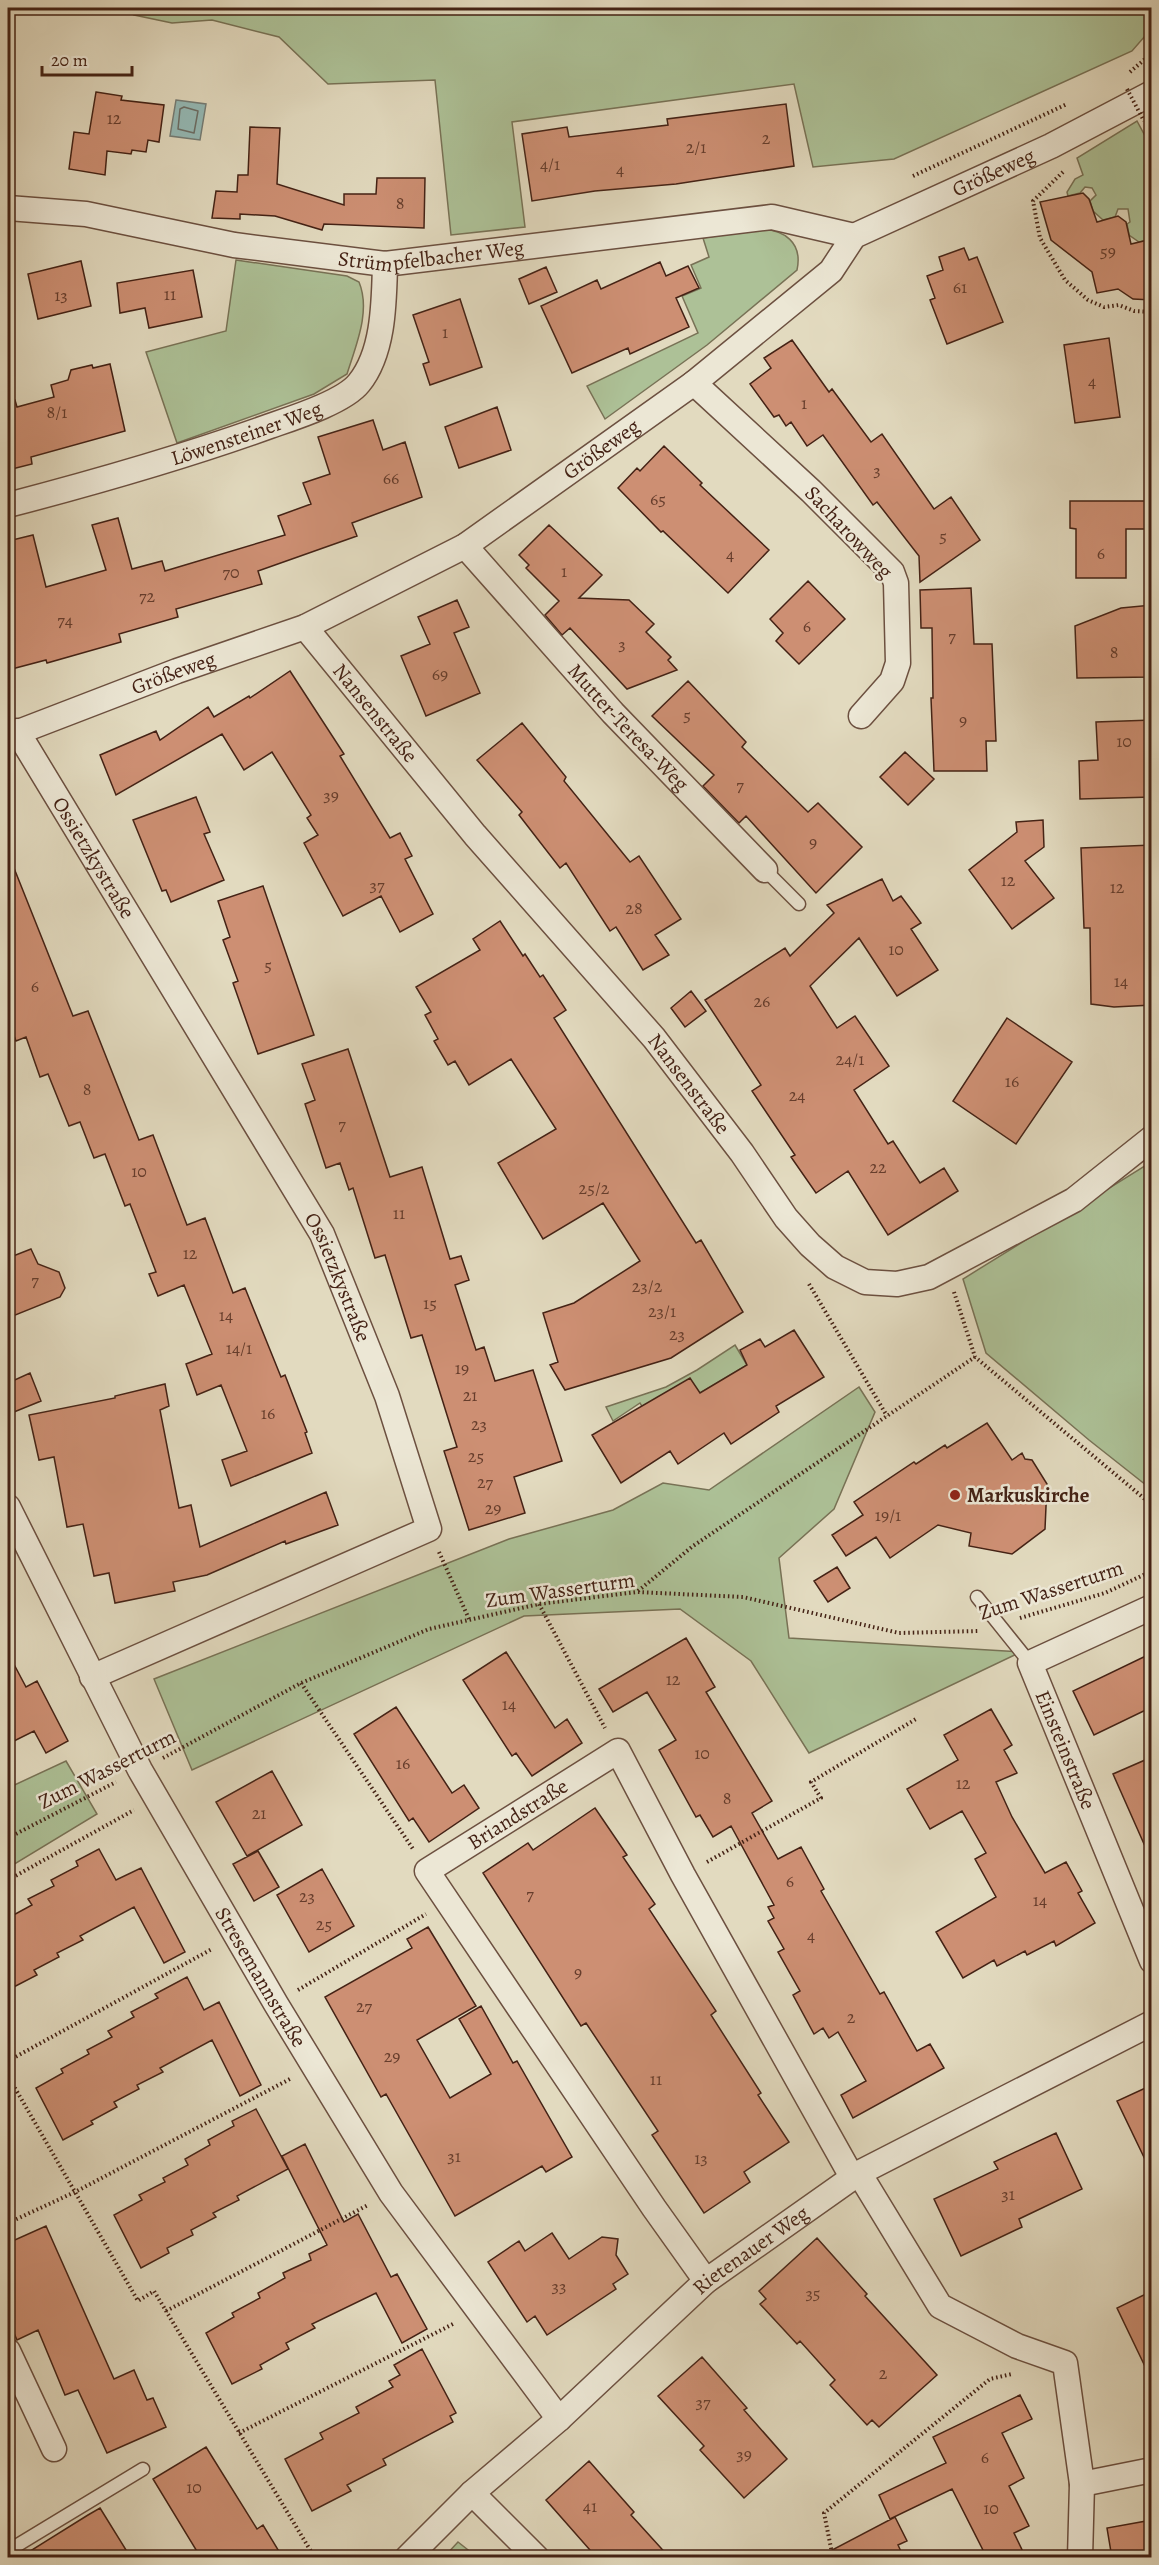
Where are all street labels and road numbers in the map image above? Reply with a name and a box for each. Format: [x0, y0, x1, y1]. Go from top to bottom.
street label: Größeweg [948, 141, 1040, 203]
street label: Strümpfelbacher Weg [336, 233, 526, 279]
street label: Löwensteiner Weg [167, 394, 327, 472]
street label: Größeweg [557, 412, 646, 486]
street label: Sacharowweg [799, 480, 900, 585]
street label: Größeweg [127, 645, 220, 701]
street label: Mutter-Teresa-Weg [562, 657, 695, 797]
street label: Nansenstraße [326, 658, 424, 768]
street label: Ossietzkystraße [46, 791, 142, 924]
street label: Nansenstraße [641, 1028, 737, 1140]
street label: Ossietzkystraße [298, 1207, 378, 1346]
street label: Zum Wasserturm [975, 1553, 1127, 1627]
street label: Zum Wasserturm [484, 1566, 636, 1614]
street label: Einsteinstraße [1029, 1686, 1102, 1814]
street label: Zum Wasserturm [34, 1722, 180, 1816]
street label: Briandstraße [462, 1772, 573, 1856]
street label: Stresemannstraße [209, 1902, 313, 2053]
street label: Rietenauer Weg [686, 2199, 814, 2301]

